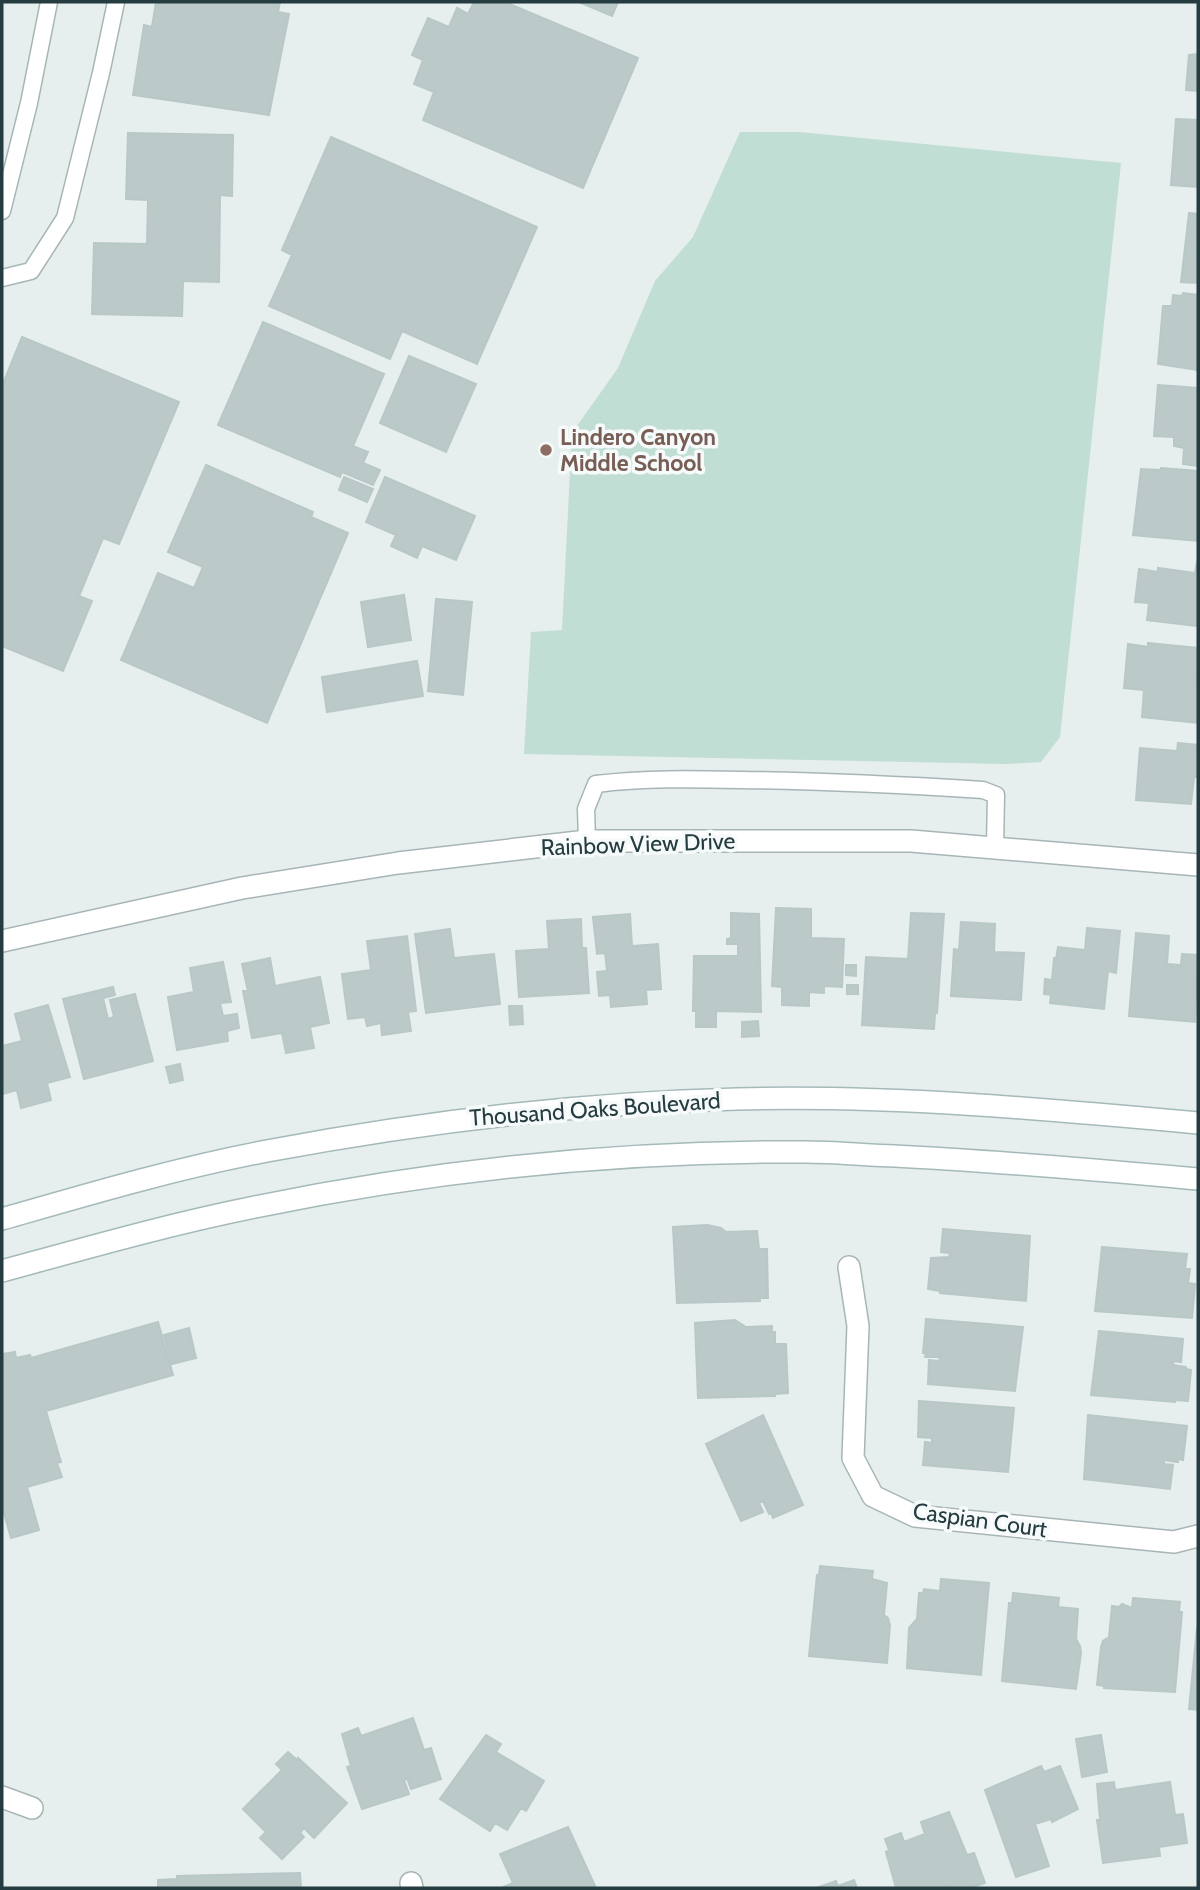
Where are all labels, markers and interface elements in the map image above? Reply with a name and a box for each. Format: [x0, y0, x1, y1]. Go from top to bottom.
place label: Lindero Canyon Middle School [560, 423, 716, 477]
marker: Lindero Canyon Middle School [538, 442, 554, 458]
street label: Rainbow View Drive [540, 827, 736, 861]
street label: Thousand Oaks Boulevard [469, 1086, 721, 1132]
street label: Caspian Court [911, 1497, 1049, 1543]

